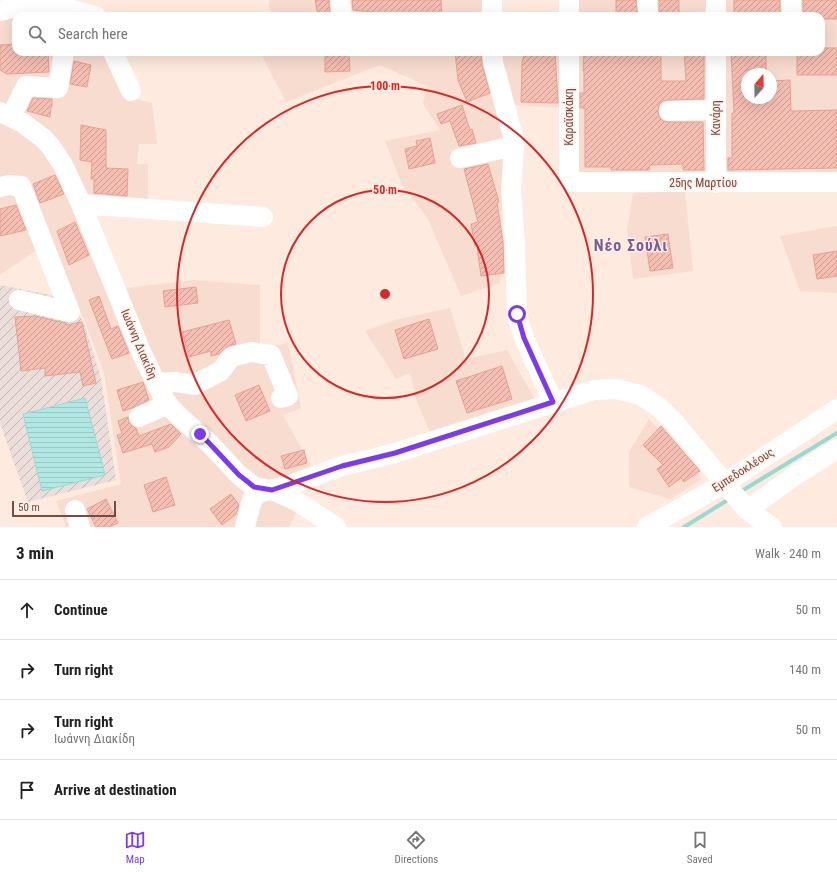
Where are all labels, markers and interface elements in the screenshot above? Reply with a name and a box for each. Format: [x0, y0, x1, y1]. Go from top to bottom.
search box [12, 12, 825, 56]
icon: search [26, 23, 48, 45]
text: Search here [58, 25, 128, 43]
north arrow [741, 68, 777, 104]
text: 100 m [370, 79, 400, 93]
street label: Καραϊσκάκη [562, 88, 576, 146]
street label: Κανάρη [709, 100, 723, 136]
street label: 25ης Μαρτίου [669, 176, 737, 190]
text: 50 m [373, 183, 397, 197]
district label: Νέο Σούλι [594, 236, 668, 255]
centre of rings [378, 287, 392, 301]
route start [508, 305, 526, 323]
street label: Ιωάννη Διακίδη [118, 307, 160, 381]
route end [191, 425, 209, 443]
street label: Εμπεδοκλέους [710, 445, 777, 495]
scale bar [12, 499, 116, 518]
text: 50 m [18, 501, 40, 514]
text: 3 min [16, 543, 54, 563]
text: Walk · 240 m [755, 546, 821, 561]
icon: ahead [16, 599, 38, 621]
text: Continue [54, 601, 108, 619]
text: 50 m [795, 602, 821, 617]
icon: right [16, 659, 38, 681]
text: Turn right [54, 661, 113, 679]
text: 140 m [789, 662, 821, 677]
text: Turn right [54, 713, 113, 731]
icon: right [16, 719, 38, 741]
text: 50 m [795, 722, 821, 737]
text: Ιωάννη Διακίδη [54, 731, 135, 746]
icon: arrive [16, 779, 38, 801]
text: Arrive at destination [54, 781, 177, 799]
tab: Map [124, 829, 146, 866]
tab: Directions [394, 829, 438, 866]
tab: Saved [687, 829, 713, 866]

